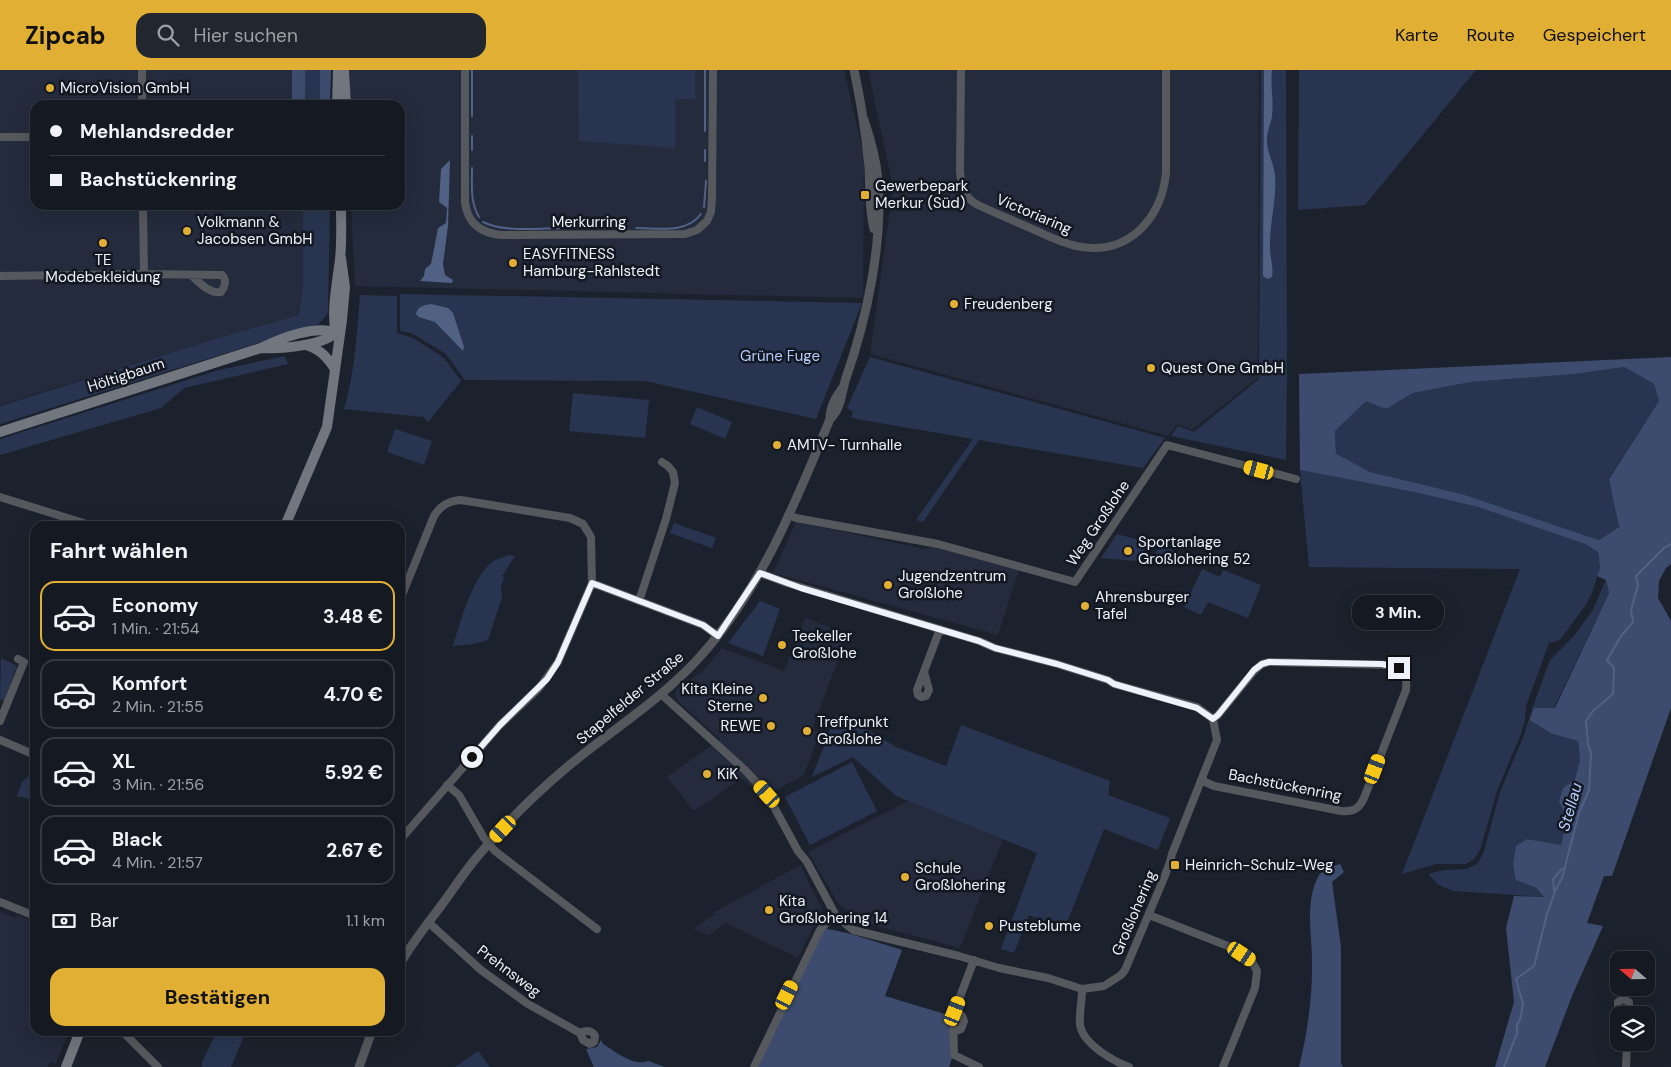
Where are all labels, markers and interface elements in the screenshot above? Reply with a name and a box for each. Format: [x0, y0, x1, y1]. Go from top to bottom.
search box [136, 13, 486, 58]
text: Zipcab [25, 20, 106, 51]
icon: search [154, 21, 182, 49]
text: Hier suchen [194, 23, 298, 48]
text: Karte [1395, 23, 1439, 47]
text: Route [1467, 23, 1515, 47]
text: Gespeichert [1543, 23, 1646, 47]
place label: MicroVision GmbH [60, 78, 190, 98]
marker: MicroVision GmbH [44, 82, 56, 94]
text: Mehlandsredder [80, 119, 234, 144]
text: Bachstückenring [80, 167, 237, 192]
place label: Gewerbepark Merkur (Süd) [875, 176, 969, 213]
marker: Gewerbepark Merkur (Süd) [859, 189, 871, 201]
street label: Victoriaring [993, 189, 1075, 239]
place label: Volkmann & Jacobsen GmbH [197, 212, 313, 249]
street label: Merkurring [552, 212, 626, 232]
marker: Volkmann & Jacobsen GmbH [181, 225, 193, 237]
marker: TE Modebekleidung [97, 237, 109, 249]
place label: EASYFITNESS Hamburg-Rahlstedt [523, 244, 660, 281]
place label: TE Modebekleidung [45, 250, 161, 287]
marker: EASYFITNESS Hamburg-Rahlstedt [507, 257, 519, 269]
place label: Freudenberg [964, 294, 1053, 314]
marker: Freudenberg [948, 298, 960, 310]
park label: Grüne Fuge [740, 346, 820, 366]
street label: Höltigbaum [85, 353, 167, 397]
place label: Quest One GmbH [1161, 358, 1284, 378]
marker: Quest One GmbH [1145, 362, 1157, 374]
place label: AMTV- Turnhalle [787, 435, 902, 455]
marker: AMTV- Turnhalle [771, 439, 783, 451]
car [1242, 459, 1275, 481]
street label: Weg Großlohe [1062, 476, 1134, 570]
place label: Sportanlage Großlohering 52 [1138, 532, 1250, 569]
text: Fahrt wählen [50, 536, 188, 565]
marker: Sportanlage Großlohering 52 [1122, 545, 1134, 557]
place label: Jugendzentrum Großlohe [898, 566, 1006, 603]
marker: Jugendzentrum Großlohe [882, 579, 894, 591]
place label: Ahrensburger Tafel [1095, 587, 1189, 624]
text: Economy [112, 593, 199, 618]
icon: car [52, 594, 97, 639]
callout: 3 Min. [1353, 596, 1445, 630]
marker: Ahrensburger Tafel [1079, 600, 1091, 612]
text: 3 Min. [1375, 602, 1421, 623]
text: 3.48 € [323, 604, 383, 629]
text: 1 Min. · 21:54 [112, 618, 200, 639]
place label: Teekeller Großlohe [792, 626, 857, 663]
marker: Teekeller Großlohe [776, 639, 788, 651]
street label: Stapelfelder Straße [572, 647, 688, 749]
route end [1388, 657, 1410, 679]
text: Komfort [112, 671, 187, 696]
icon: car [52, 672, 97, 717]
place label: Kita Kleine Sterne [681, 679, 753, 716]
text: 4.70 € [323, 682, 383, 707]
marker: Kita Kleine Sterne [757, 692, 769, 704]
text: 2 Min. · 21:55 [112, 696, 204, 717]
place label: Treffpunkt Großlohe [817, 712, 889, 749]
place label: REWE [721, 716, 761, 736]
marker: REWE [765, 720, 777, 732]
marker: Treffpunkt Großlohe [801, 725, 813, 737]
route start [461, 746, 483, 768]
text: XL [112, 749, 135, 774]
icon: car [52, 750, 97, 795]
car [1362, 752, 1387, 786]
text: 5.92 € [325, 760, 383, 785]
place label: KiK [717, 764, 738, 784]
street label: Bachstückenring [1227, 764, 1343, 806]
marker: KiK [701, 768, 713, 780]
text: 3 Min. · 21:56 [112, 774, 204, 795]
car [751, 778, 782, 810]
water label: Stellau [1553, 780, 1587, 834]
car [487, 813, 518, 845]
text: Black [112, 827, 163, 852]
icon: car [52, 828, 97, 873]
text: 2.67 € [326, 838, 383, 863]
text: 4 Min. · 21:57 [112, 852, 203, 873]
place label: Heinrich-Schulz-Weg [1185, 855, 1333, 875]
place label: Schule Großlohering [915, 858, 1006, 895]
marker: Heinrich-Schulz-Weg [1169, 859, 1181, 871]
street label: Großlohering [1107, 867, 1161, 959]
marker: Schule Großlohering [899, 871, 911, 883]
place label: Kita Großlohering 14 [779, 891, 888, 928]
marker: Kita Großlohering 14 [763, 904, 775, 916]
icon: cash [50, 907, 78, 935]
text: Bar [90, 908, 119, 933]
text: 1.1 km [346, 910, 385, 931]
place label: Pusteblume [999, 916, 1081, 936]
marker: Pusteblume [983, 920, 995, 932]
car [1225, 939, 1258, 969]
street label: Prehnsweg [473, 940, 545, 1002]
north arrow [1610, 951, 1655, 996]
map controls [1610, 951, 1655, 1051]
button: Bestätigen [50, 968, 385, 1026]
car [773, 978, 800, 1012]
car [942, 994, 967, 1028]
button: layers [1610, 1006, 1655, 1051]

